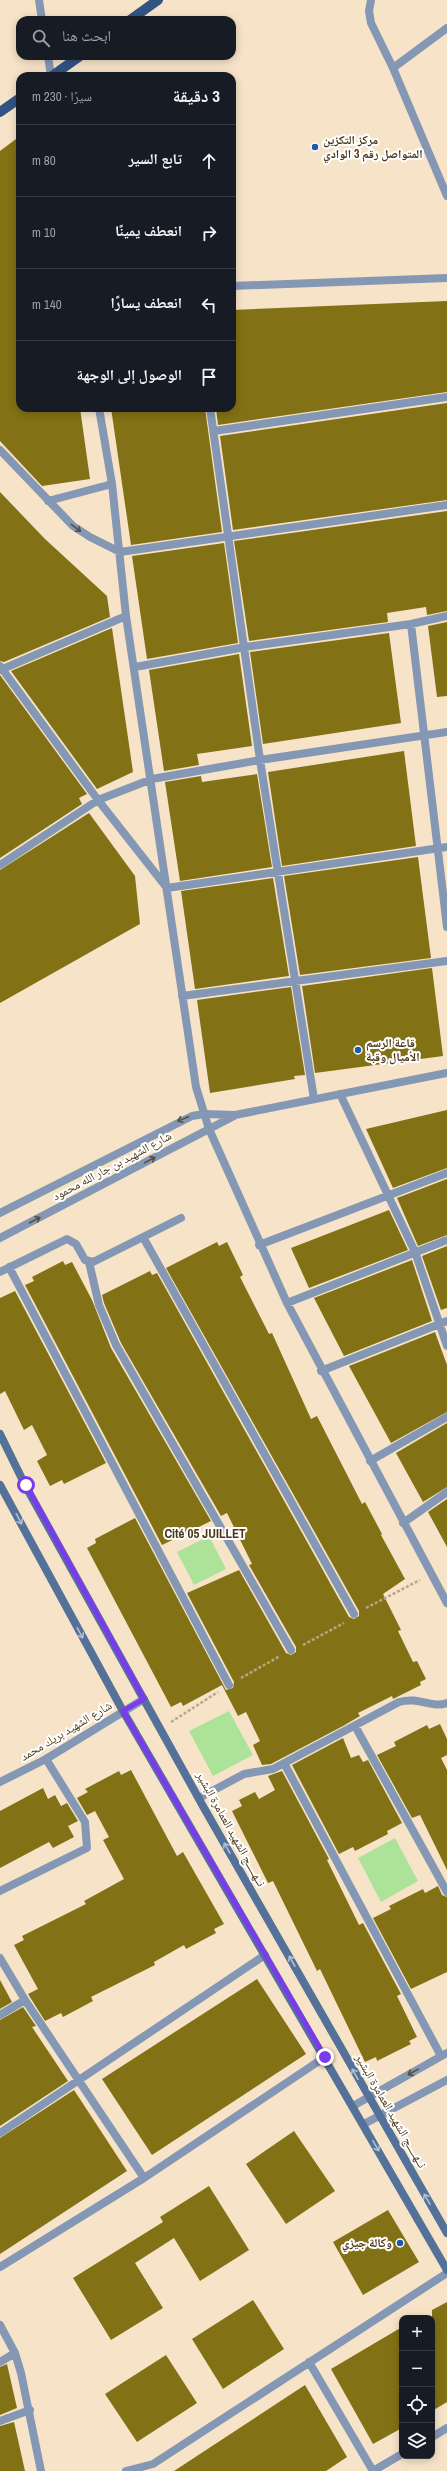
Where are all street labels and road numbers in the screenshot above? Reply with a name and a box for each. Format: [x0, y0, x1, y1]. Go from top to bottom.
street label: شارع الشهيد بن جار الله محمود [50, 1128, 174, 1204]
street label: شارع الشهيد بريك محمد [17, 1697, 115, 1765]
street label: نــهـــــج الشهيد العمامرة البشير [192, 1768, 269, 1889]
street label: نــهـــــج الشهيد العمامرة البشير [351, 2050, 430, 2171]

